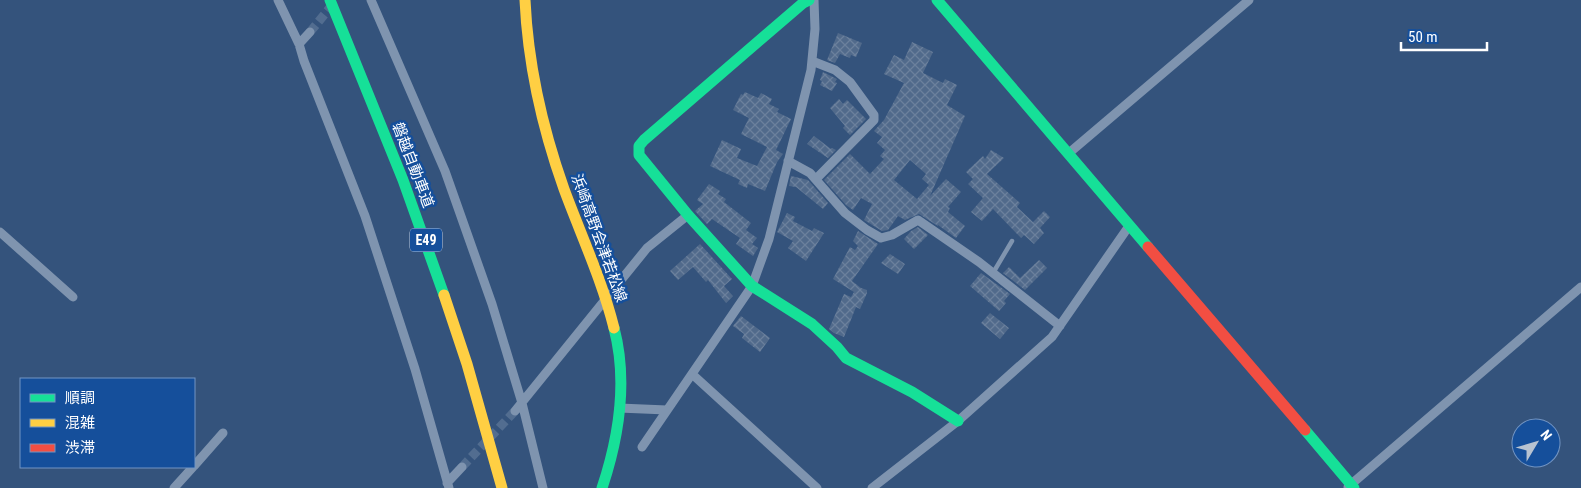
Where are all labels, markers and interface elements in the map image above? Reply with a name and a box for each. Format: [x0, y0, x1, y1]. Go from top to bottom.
scale bar [1401, 20, 1487, 52]
text: 50 m [1408, 28, 1438, 46]
street label: 磐越自動車道 [388, 120, 438, 210]
street label: 浜崎高野会津若松線 [567, 171, 631, 305]
road number: E49 [410, 228, 442, 252]
legend [20, 378, 195, 468]
text: 順調 [65, 389, 95, 407]
text: 混雑 [65, 414, 95, 432]
north arrow [1511, 418, 1561, 468]
text: N [1537, 427, 1555, 443]
text: 渋滞 [65, 439, 95, 457]

